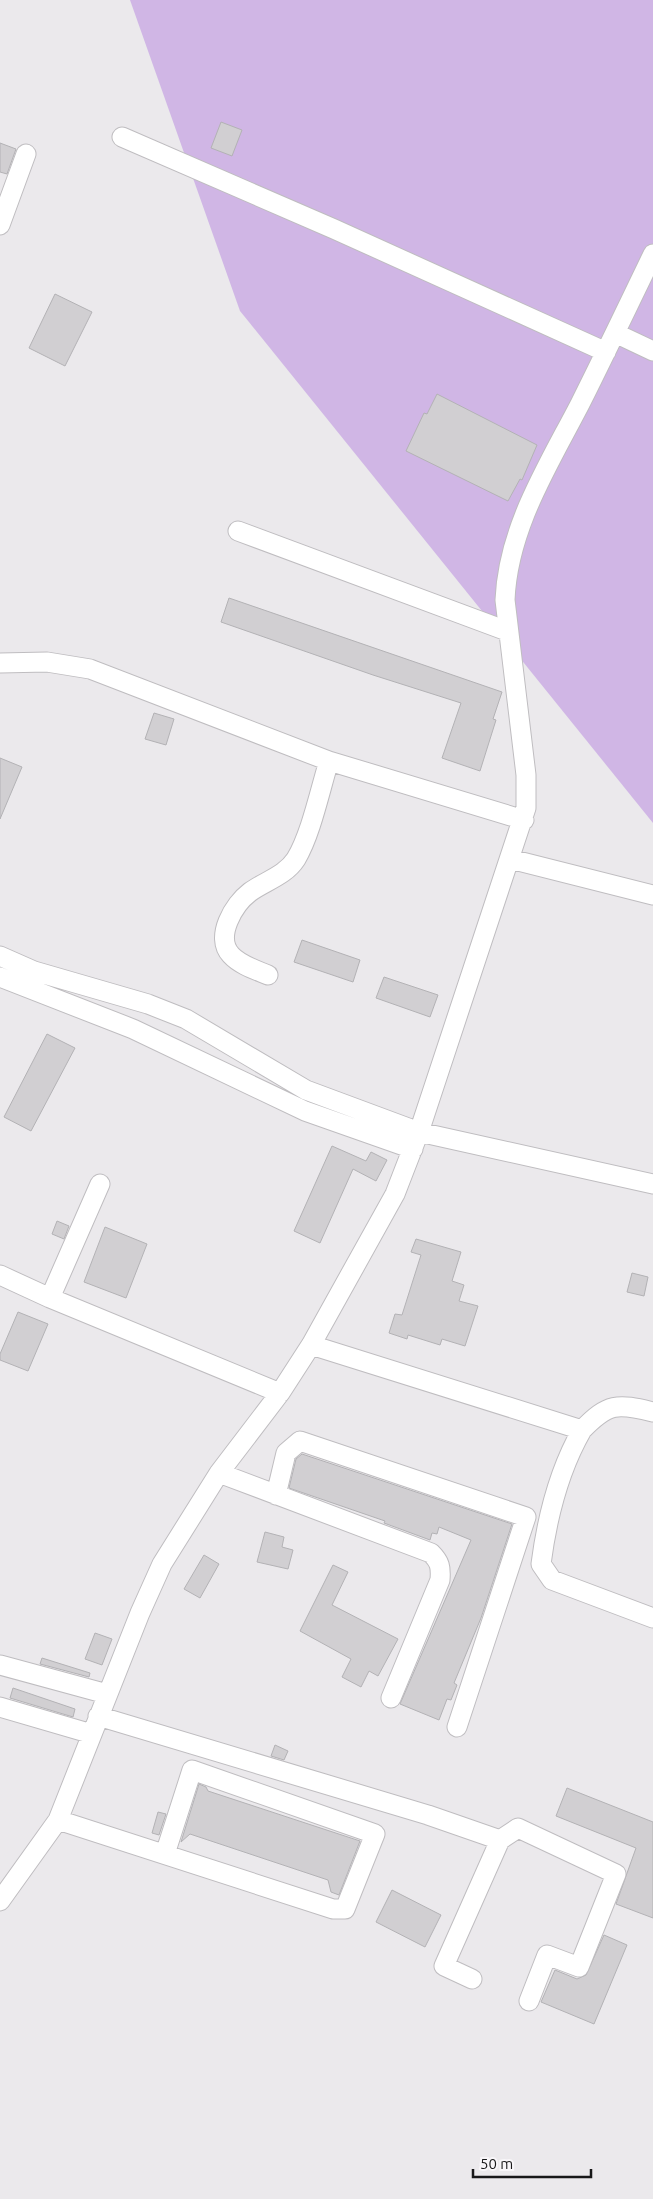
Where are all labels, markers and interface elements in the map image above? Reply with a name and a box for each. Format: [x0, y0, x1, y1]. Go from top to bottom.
scale bar [473, 2146, 590, 2178]
text: 50 m [480, 2155, 513, 2172]

